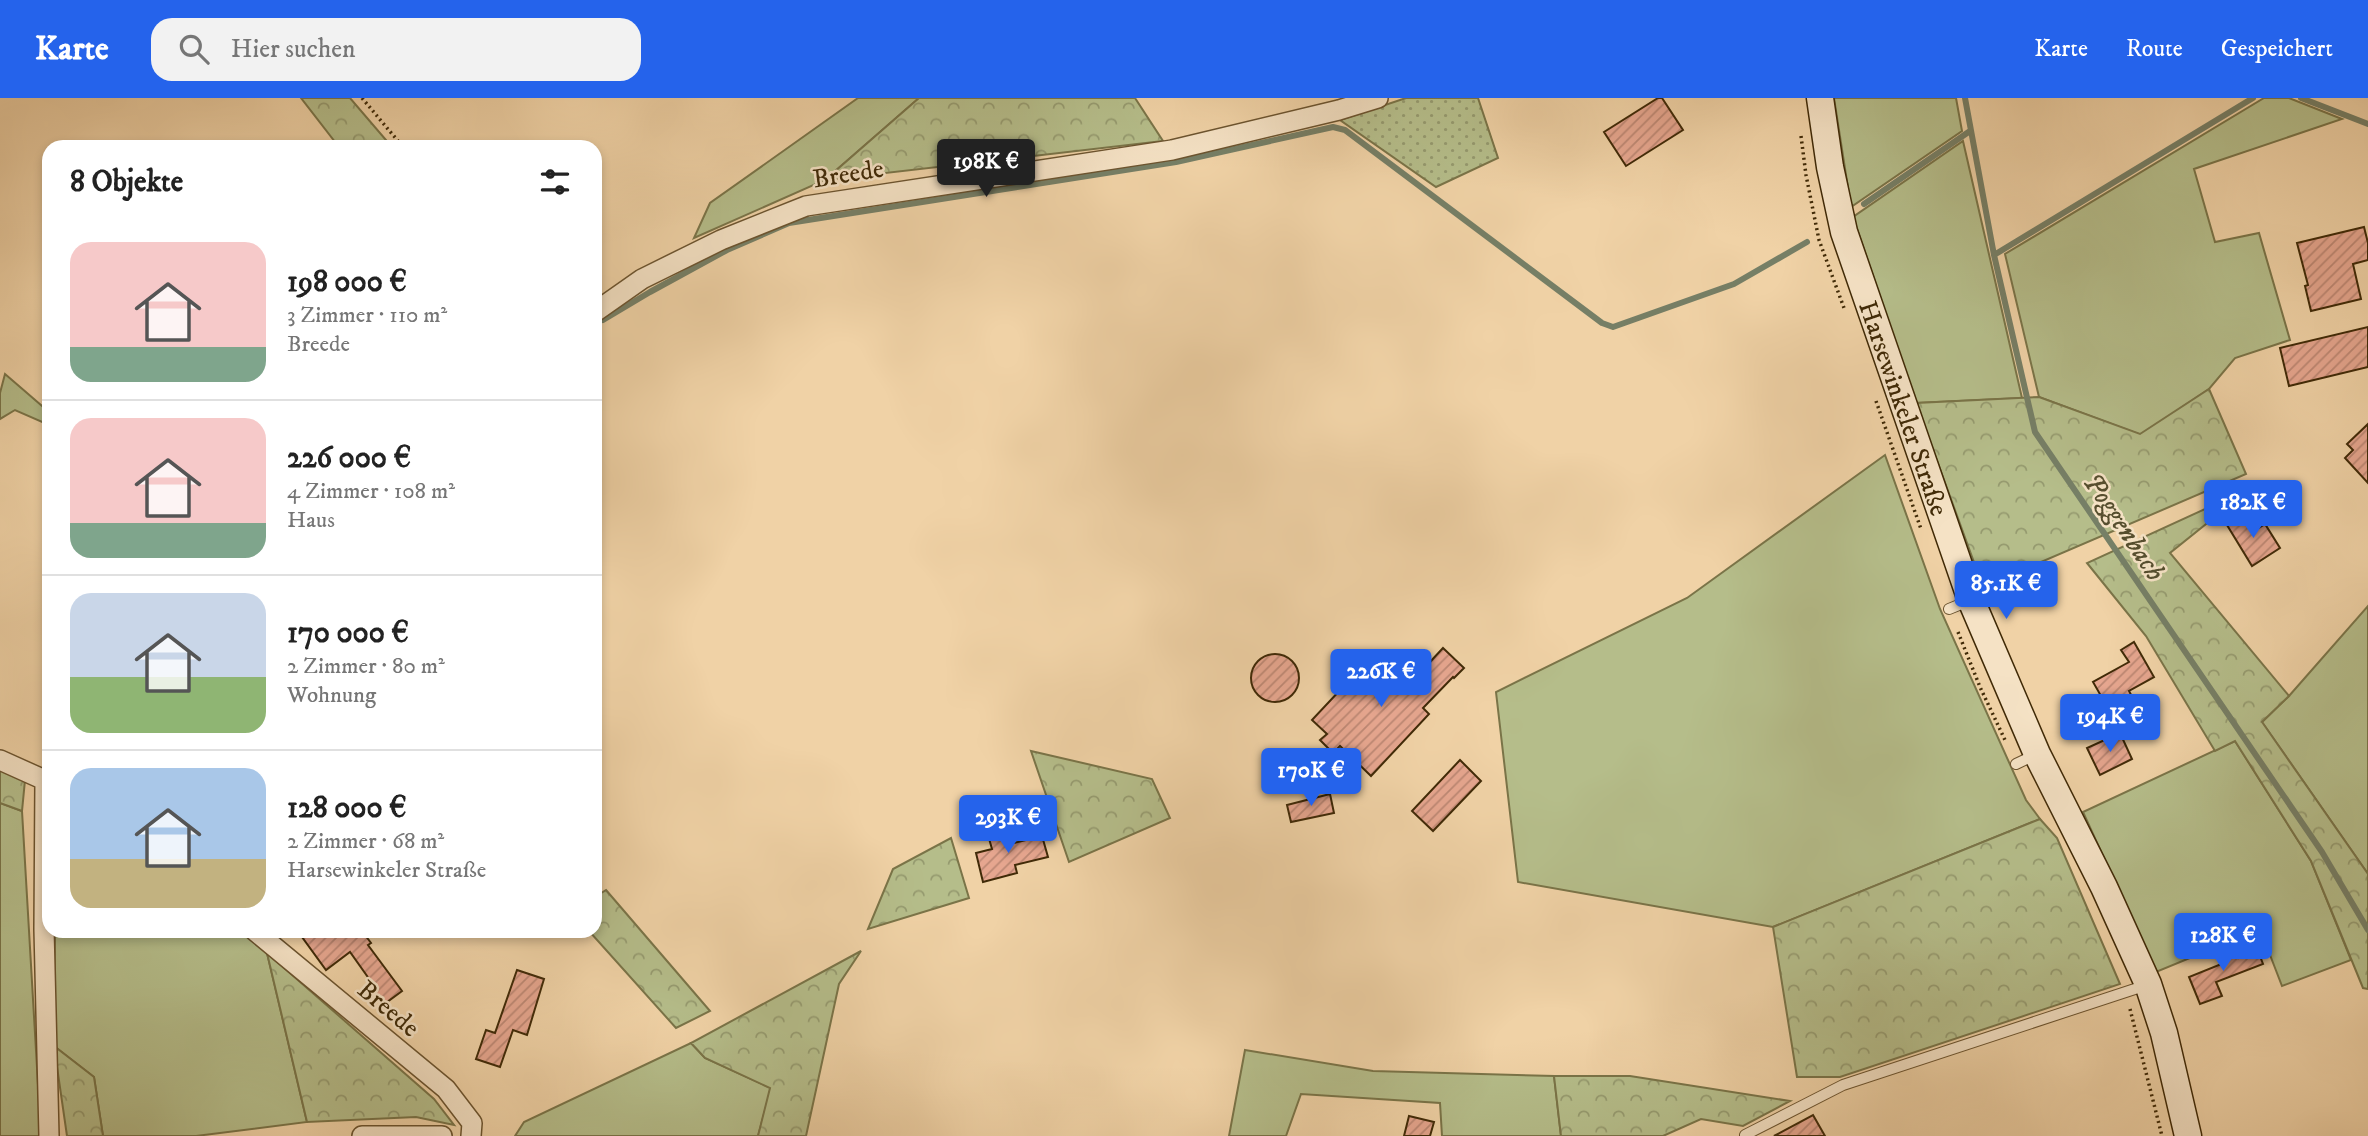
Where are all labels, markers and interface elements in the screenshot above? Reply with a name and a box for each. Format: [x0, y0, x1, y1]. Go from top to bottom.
search box [151, 18, 641, 81]
text: Karte [35, 29, 109, 70]
icon: search [175, 30, 213, 68]
text: Hier suchen [231, 33, 356, 66]
text: Karte [2034, 34, 2088, 64]
text: Route [2126, 34, 2183, 64]
text: Gespeichert [2221, 34, 2333, 64]
pin: 198K € [929, 140, 1043, 199]
text: 198K € [953, 147, 1019, 176]
street label: Breede [810, 153, 886, 196]
icon: filters [536, 163, 574, 201]
text: 8 Objekte [70, 164, 183, 201]
text: 198 000 € [287, 264, 407, 301]
icon: home [126, 270, 210, 354]
street label: Harsewinkeler Straße [1850, 297, 1955, 520]
text: 3 Zimmer · 110 m² [287, 301, 447, 330]
text: Breede [287, 330, 350, 359]
text: 226 000 € [287, 440, 411, 477]
icon: home [126, 446, 210, 530]
water label: Poggenbach [2075, 466, 2173, 588]
text: 4 Zimmer · 108 m² [287, 477, 455, 506]
pin: 182K € [2196, 480, 2310, 540]
text: 182K € [2220, 488, 2286, 517]
text: Haus [287, 506, 335, 535]
pin: 85.1K € [1941, 561, 2071, 621]
text: 85.1K € [1971, 569, 2041, 598]
text: 170 000 € [287, 615, 409, 652]
icon: home [126, 621, 210, 705]
pin: 226K € [1324, 650, 1438, 709]
text: 2 Zimmer · 80 m² [287, 652, 445, 681]
text: 226K € [1346, 657, 1416, 686]
text: Wohnung [287, 681, 376, 710]
pin: 194K € [2053, 694, 2167, 754]
text: 194K € [2076, 702, 2144, 731]
pin: 170K € [1254, 748, 1368, 808]
text: 170K € [1277, 756, 1345, 785]
text: 128 000 € [287, 790, 407, 827]
icon: home [126, 796, 210, 880]
pin: 293K € [951, 796, 1065, 855]
text: 293K € [975, 803, 1041, 832]
text: 2 Zimmer · 68 m² [287, 827, 444, 856]
text: Harsewinkeler Straße [287, 856, 486, 885]
pin: 128K € [2166, 914, 2280, 973]
text: 128K € [2190, 921, 2256, 950]
street label: Breede [350, 974, 426, 1045]

